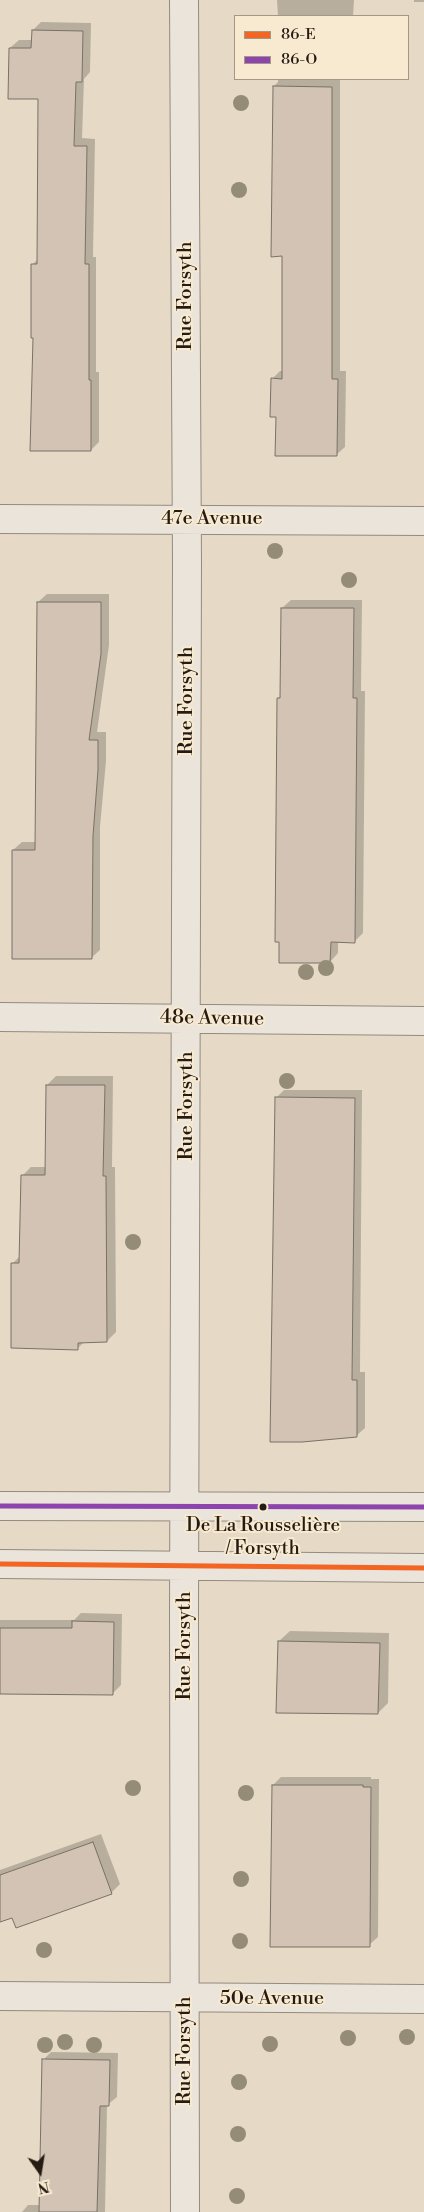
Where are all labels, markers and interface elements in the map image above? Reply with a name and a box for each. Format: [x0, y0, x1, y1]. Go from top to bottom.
legend [234, 15, 409, 80]
text: 86-E [281, 25, 316, 44]
text: 86-O [281, 50, 317, 69]
street label: Rue Forsyth [174, 241, 198, 351]
street label: 47e Avenue [161, 507, 263, 531]
street label: Rue Forsyth [175, 646, 199, 756]
street label: 48e Avenue [160, 1006, 264, 1032]
street label: Rue Forsyth [175, 1051, 199, 1161]
marker: De La Rousselière / Forsyth [258, 1502, 268, 1512]
place label: De La Rousselière / Forsyth [186, 1515, 340, 1559]
street label: Rue Forsyth [173, 1591, 197, 1701]
street label: 50e Avenue [220, 1987, 324, 2011]
street label: Rue Forsyth [173, 1996, 197, 2106]
north arrow [15, 2147, 65, 2197]
text: N [36, 2177, 51, 2197]

